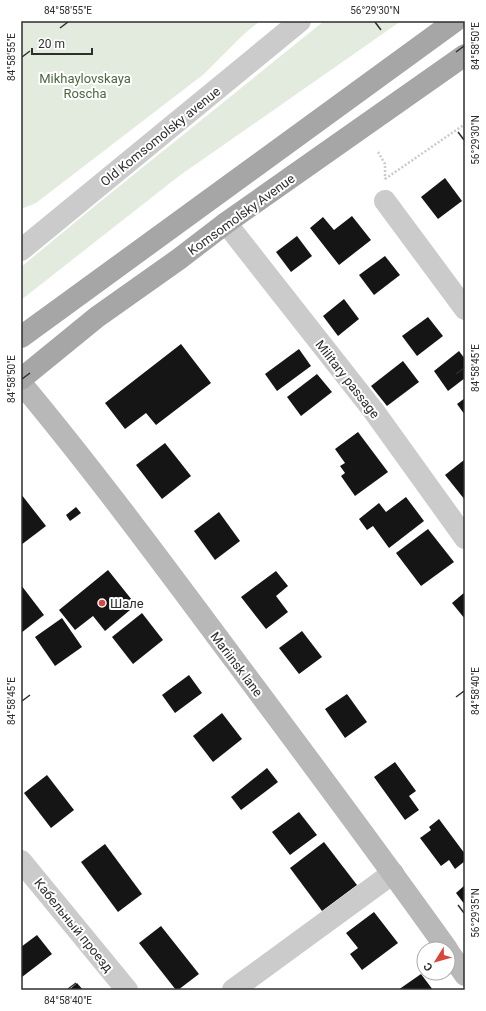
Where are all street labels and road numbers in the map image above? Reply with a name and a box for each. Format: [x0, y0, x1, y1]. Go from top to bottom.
street label: Old Komsomolsky avenue [97, 83, 223, 189]
street label: Komsomolsky Avenue [185, 171, 298, 258]
street label: Military passage [312, 337, 383, 421]
street label: Mariinsk lane [207, 629, 266, 700]
street label: Кабельный проезд [31, 876, 116, 975]

